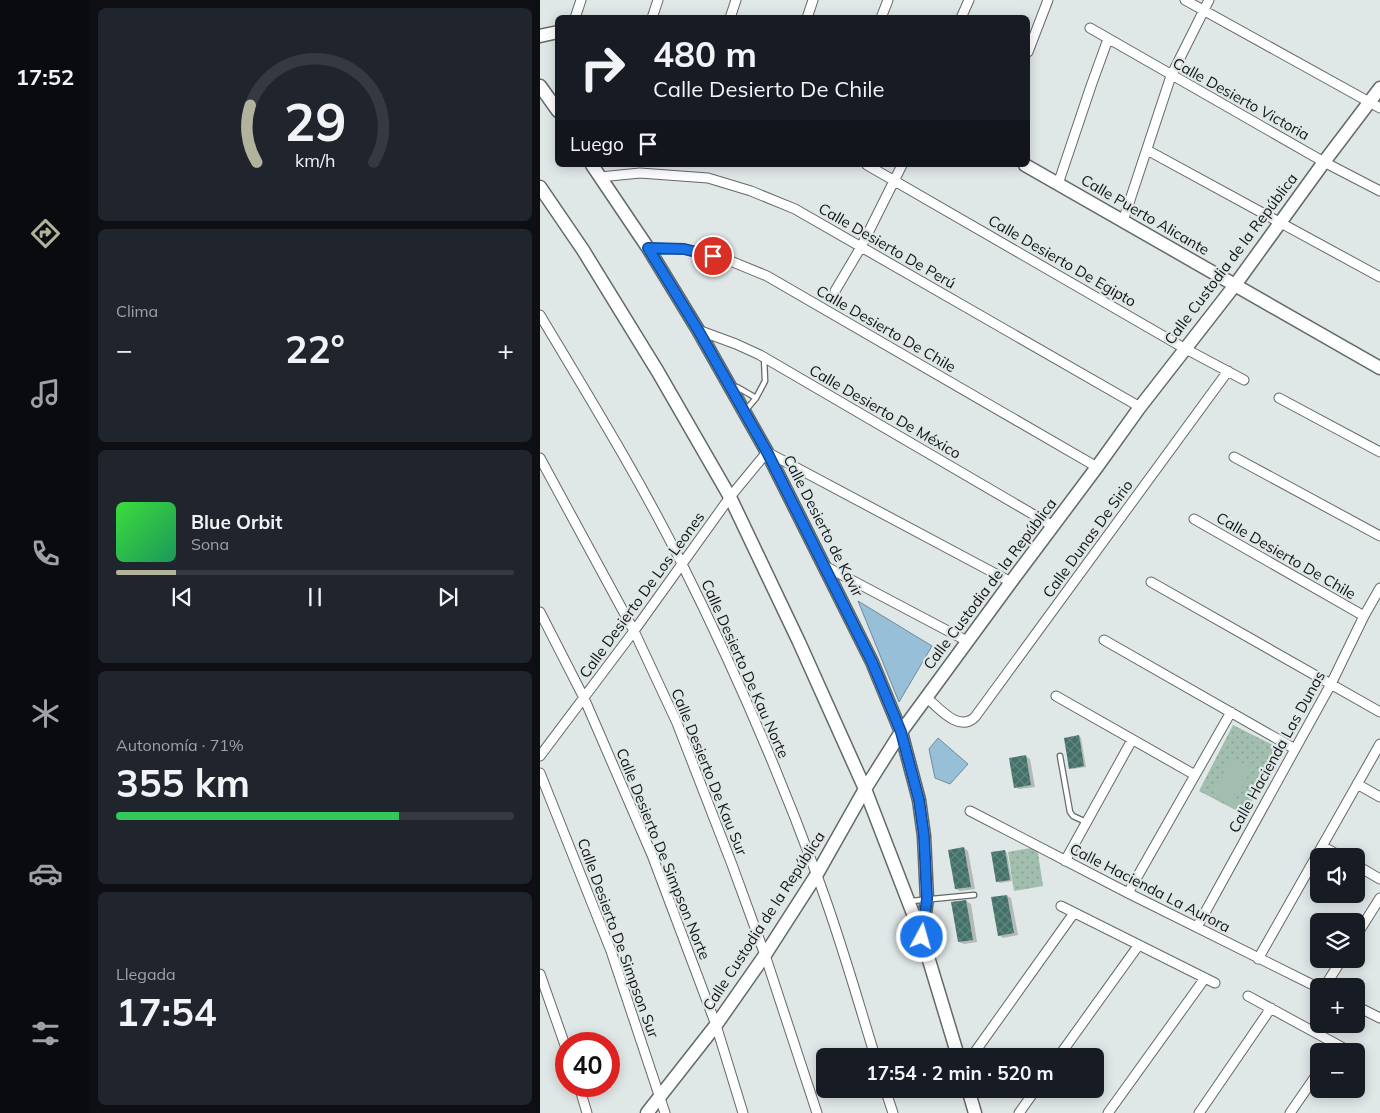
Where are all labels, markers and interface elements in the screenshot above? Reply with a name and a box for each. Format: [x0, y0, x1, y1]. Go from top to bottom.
text: 480 m [653, 32, 757, 76]
icon: right [570, 35, 635, 100]
street label: Calle Desierto Victoria [1170, 53, 1313, 144]
text: 17:52 [16, 63, 74, 91]
text: Calle Desierto De Chile [653, 75, 885, 103]
text: 29 [284, 89, 346, 154]
icon: arrive [634, 130, 662, 158]
text: Luego [570, 132, 624, 156]
text: km/h [295, 149, 335, 171]
street label: Calle Custodia de la República [1160, 169, 1301, 348]
street label: Calle Puerto Alicante [1078, 170, 1213, 259]
street label: Calle Desierto De Perú [815, 199, 959, 293]
street label: Calle Desierto De Egipto [985, 210, 1140, 311]
icon: directions [28, 216, 63, 251]
pin [692, 235, 734, 277]
icon: arrive [699, 242, 727, 270]
street label: Calle Desierto De Chile [813, 281, 959, 376]
text: Clima [116, 301, 158, 321]
text: 22° [285, 325, 345, 373]
text: − [116, 332, 133, 367]
text: + [497, 332, 514, 367]
street label: Calle Desierto De México [806, 360, 964, 463]
icon: music [28, 376, 63, 411]
street label: Calle Desierto de Kavir [779, 452, 868, 600]
street label: Calle Dunas De Sirio [1038, 476, 1137, 601]
street label: Calle Custodia de la República [919, 494, 1060, 673]
street label: Calle Desierto De Los Leones [575, 508, 708, 682]
street label: Calle Desierto De Chile [1213, 508, 1359, 603]
text: Blue Orbit [191, 510, 282, 534]
text: Sona [191, 534, 229, 554]
icon: phone [28, 536, 63, 571]
street label: Calle Desierto De Kau Norte [697, 577, 794, 761]
icon: previous [168, 583, 196, 611]
icon: pause [301, 583, 329, 611]
icon: next [434, 583, 462, 611]
street label: Calle Hacienda Las Dunas [1224, 667, 1329, 836]
street label: Calle Desierto De Kau Sur [667, 686, 752, 858]
icon: climate [28, 696, 63, 731]
text: Autonomía · 71% [116, 735, 244, 755]
street label: Calle Desierto De Simpson Norte [612, 745, 715, 962]
text: 355 km [116, 759, 250, 807]
street label: Calle Custodia de la República [699, 828, 829, 1014]
street label: Calle Desierto De Simpson Sur [573, 836, 664, 1041]
street label: Calle Hacienda La Aurora [1067, 839, 1234, 936]
map controls [1310, 848, 1365, 1098]
button: sound [1310, 848, 1365, 903]
icon: car [28, 856, 63, 891]
position arrow [895, 910, 947, 962]
button: layers [1310, 913, 1365, 968]
text: Llegada [116, 964, 176, 984]
button: + [1310, 978, 1365, 1033]
text: 17:54 [116, 988, 217, 1036]
icon: filters [28, 1016, 63, 1051]
speed limit sign: 40 [555, 1032, 620, 1097]
button: − [1310, 1043, 1365, 1098]
text: 17:54 · 2 min · 520 m [866, 1061, 1054, 1085]

